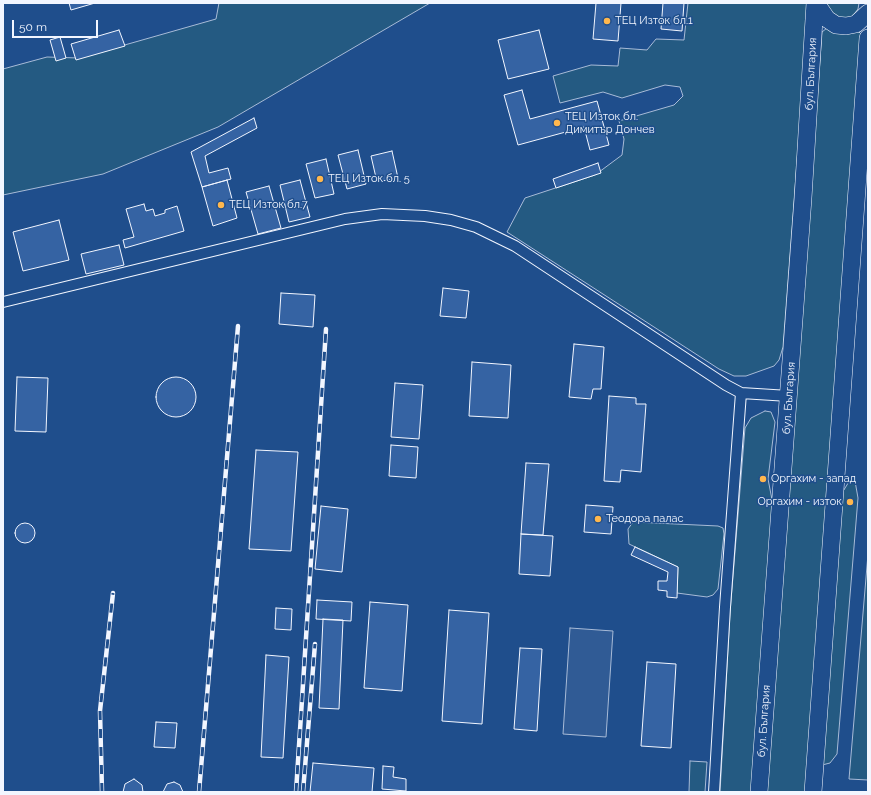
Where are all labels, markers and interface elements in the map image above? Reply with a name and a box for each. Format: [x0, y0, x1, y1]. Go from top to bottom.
scale bar [14, 12, 100, 38]
place label: ТЕЦ Изток бл.1 [615, 14, 693, 28]
marker: ТЕЦ Изток бл.1 [602, 16, 612, 26]
text: 50 m [19, 20, 47, 34]
street label: бул. България [803, 37, 819, 111]
place label: ТЕЦ Изток бл. Димитър Дончев [565, 110, 655, 136]
marker: ТЕЦ Изток бл. Димитър Дончев [552, 118, 562, 128]
place label: ТЕЦ Изток бл. 5 [328, 172, 410, 186]
marker: ТЕЦ Изток бл. 5 [315, 174, 325, 184]
place label: ТЕЦ Изток бл.7 [229, 198, 308, 212]
marker: ТЕЦ Изток бл.7 [216, 200, 226, 210]
street label: бул. България [780, 361, 798, 435]
place label: Оргахим - запад [771, 472, 856, 486]
marker: Оргахим - запад [758, 474, 768, 484]
place label: Оргахим - изток [757, 495, 842, 509]
marker: Оргахим - изток [845, 497, 855, 507]
place label: Теодора палас [606, 512, 684, 526]
marker: Теодора палас [593, 514, 603, 524]
street label: бул. България [755, 684, 773, 758]

